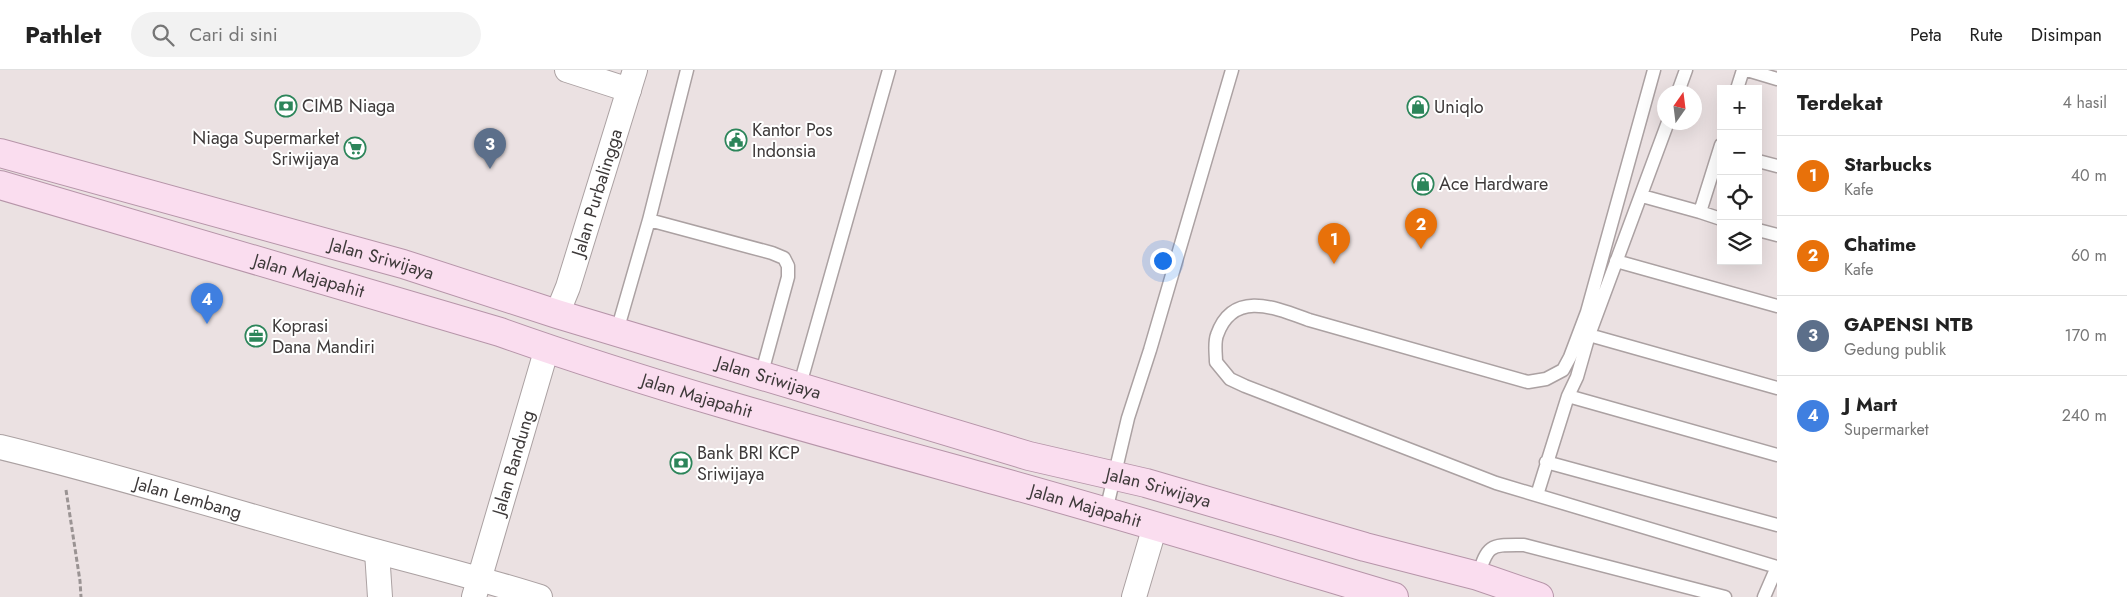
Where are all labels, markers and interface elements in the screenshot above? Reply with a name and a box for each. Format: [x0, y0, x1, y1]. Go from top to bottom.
search box [131, 12, 481, 57]
text: Pathlet [25, 17, 101, 52]
icon: search [149, 21, 177, 49]
text: Cari di sini [189, 21, 278, 48]
text: Peta [1910, 22, 1942, 48]
text: Rute [1970, 22, 2003, 48]
text: Disimpan [2031, 22, 2102, 48]
north arrow [1657, 85, 1702, 130]
map controls [1717, 85, 1762, 265]
button: + [1717, 85, 1762, 130]
text: Terdekat [1797, 88, 1882, 118]
text: 4 hasil [2062, 91, 2107, 114]
place label: CIMB Niaga [302, 93, 395, 119]
bank icon: CIMB Niaga [274, 94, 298, 118]
place label: Uniqlo [1434, 94, 1484, 120]
shop icon: Uniqlo [1406, 95, 1430, 119]
place label: Kantor Pos Indonsia [752, 117, 832, 164]
place label: Niaga Supermarket Sriwijaya [192, 125, 340, 172]
street label: Jalan Purbalingga [565, 126, 629, 261]
pin: 3 [474, 128, 506, 169]
public building icon: Kantor Pos Indonsia [724, 128, 748, 152]
button: − [1717, 130, 1762, 175]
supermarket icon: Niaga Supermarket Sriwijaya [343, 136, 367, 160]
text: Starbucks [1844, 151, 1932, 178]
text: 1 [1809, 164, 1817, 187]
text: 40 m [2071, 164, 2107, 187]
place label: Ace Hardware [1439, 171, 1548, 197]
shop icon: Ace Hardware [1411, 172, 1435, 196]
button: locate [1717, 175, 1762, 220]
text: Kafe [1844, 178, 1874, 201]
pin: 2 [1405, 208, 1437, 249]
button: layers [1717, 220, 1762, 265]
pin: 1 [1318, 223, 1350, 264]
street label: Jalan Sriwijaya [324, 231, 437, 286]
text: Chatime [1844, 231, 1916, 258]
text: 2 [1808, 244, 1818, 267]
text: 60 m [2071, 244, 2107, 267]
street label: Jalan Majapahit [248, 247, 368, 305]
your location [1150, 248, 1176, 274]
text: Kafe [1844, 258, 1874, 281]
pin: 4 [191, 283, 223, 324]
text: GAPENSI NTB [1844, 311, 1973, 338]
place label: Koprasi Dana Mandiri [272, 313, 375, 360]
office icon: Koprasi Dana Mandiri [244, 324, 268, 348]
text: 3 [1808, 324, 1818, 347]
text: 170 m [2065, 324, 2107, 347]
text: Gedung publik [1844, 338, 1946, 361]
street label: Jalan Sriwijaya [711, 349, 824, 406]
street label: Jalan Majapahit [636, 366, 756, 425]
text: J Mart [1844, 391, 1897, 418]
text: 4 [1807, 404, 1819, 427]
text: 240 m [2062, 404, 2107, 427]
street label: Jalan Bandung [485, 407, 541, 520]
text: Supermarket [1844, 418, 1929, 441]
place label: Bank BRI KCP Sriwijaya [697, 440, 800, 487]
bank icon: Bank BRI KCP Sriwijaya [669, 451, 693, 475]
street label: Jalan Sriwijaya [1101, 461, 1214, 514]
street label: Jalan Lembang [129, 470, 245, 526]
street label: Jalan Majapahit [1025, 477, 1145, 534]

